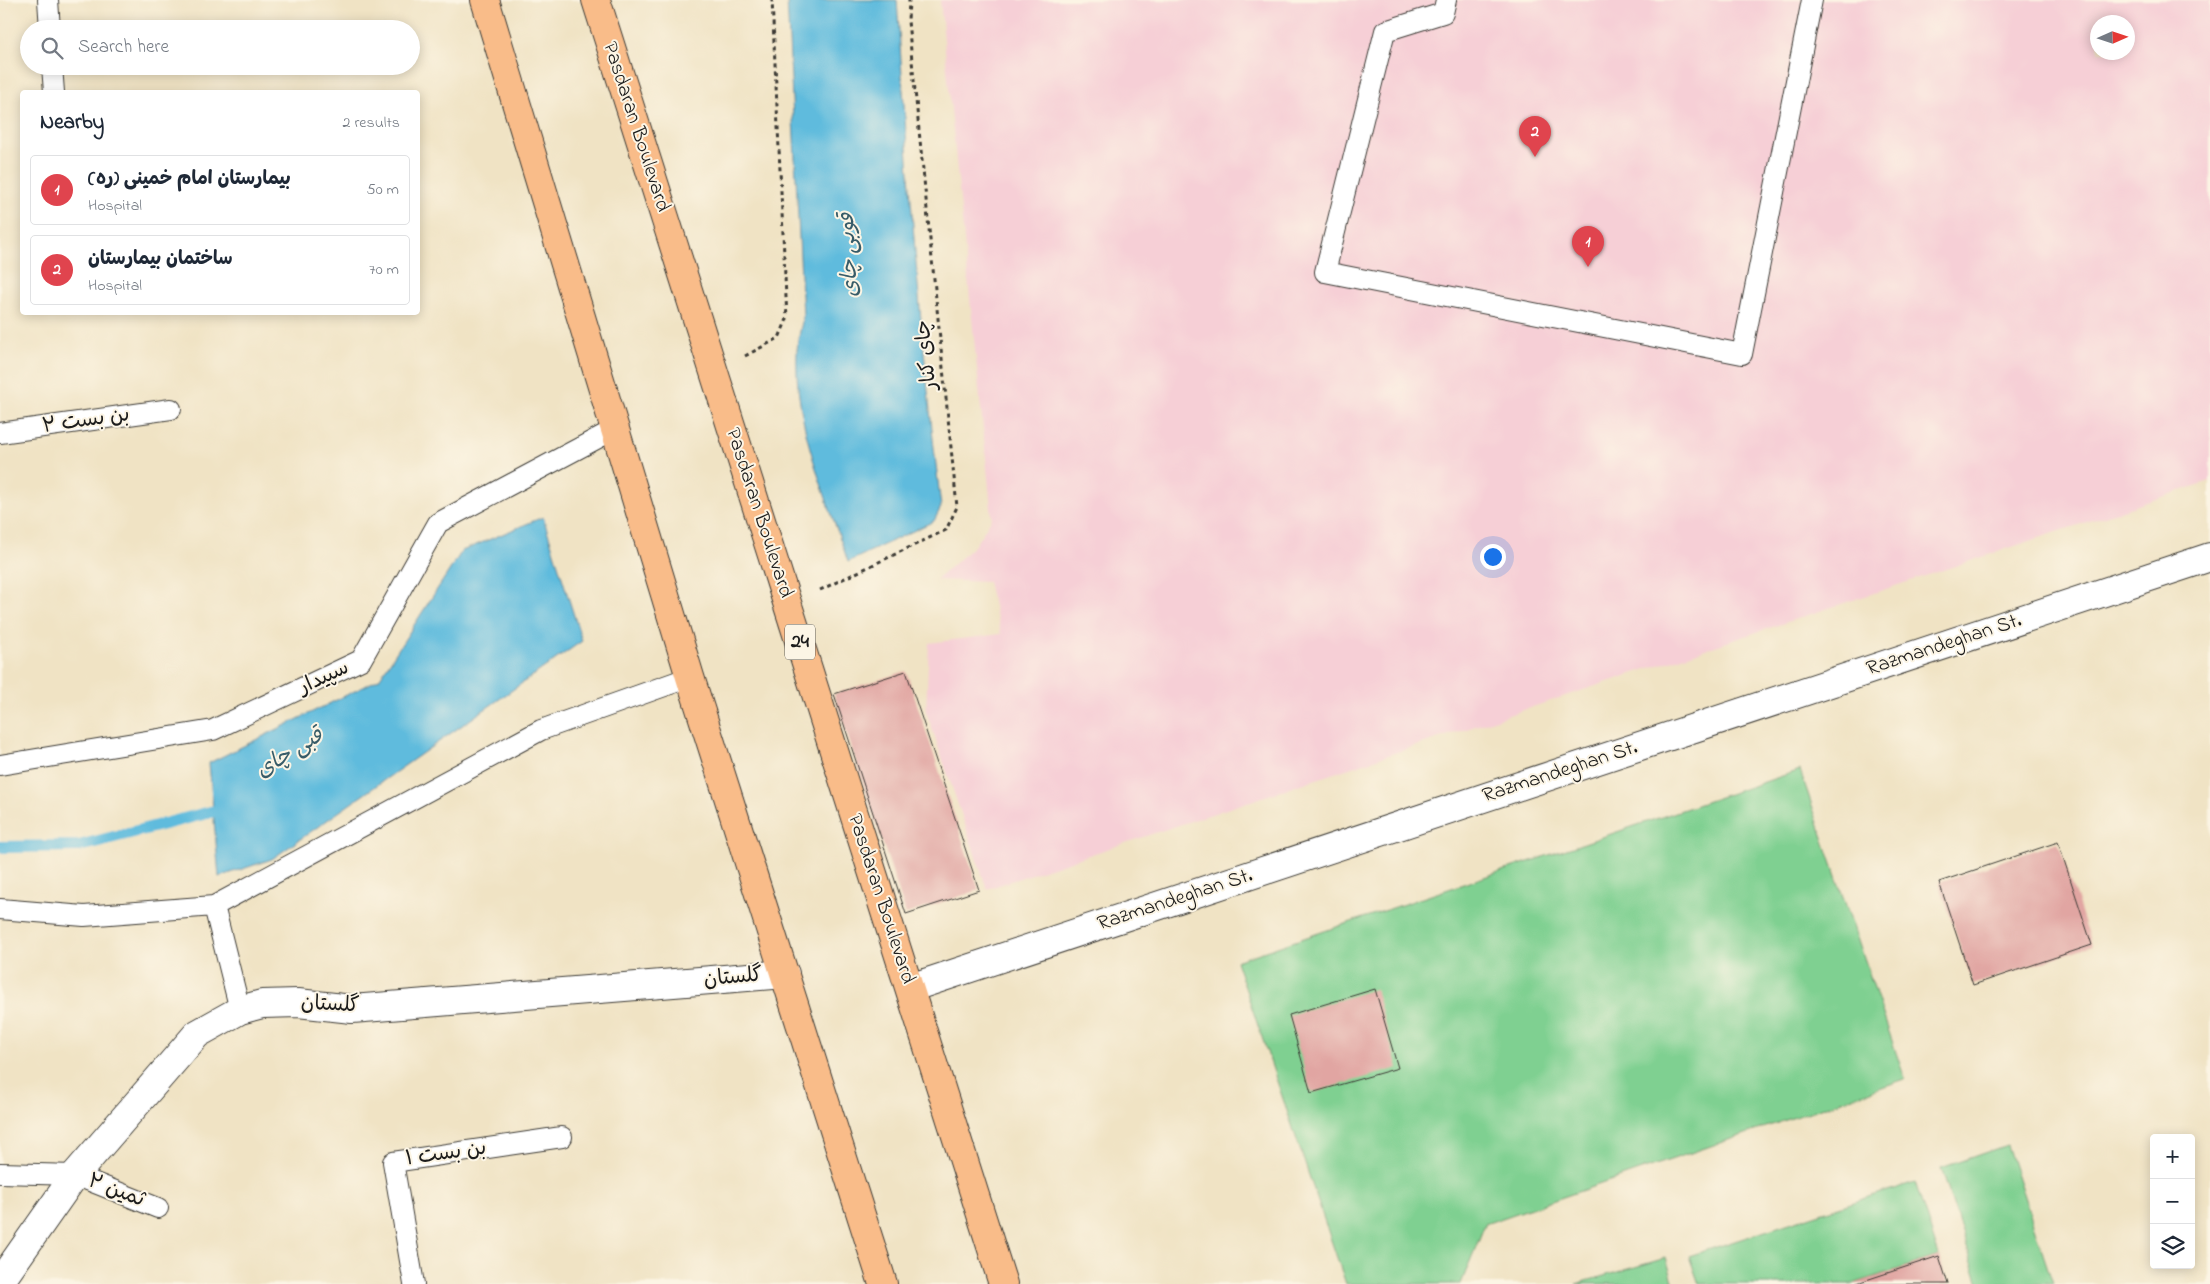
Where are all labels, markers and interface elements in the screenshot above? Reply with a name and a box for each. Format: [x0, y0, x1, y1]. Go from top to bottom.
north arrow [2090, 15, 2135, 60]
search box [20, 20, 420, 75]
icon: search [38, 34, 66, 62]
text: Search here [78, 34, 169, 61]
street label: Pasdaran Boulevard [594, 38, 678, 216]
text: Nearby [40, 108, 104, 138]
text: 2 results [342, 111, 400, 135]
pin: 2 [1519, 116, 1551, 157]
text: بیمارستان امام خمینی (ره) [88, 166, 291, 193]
text: 1 [54, 178, 60, 202]
text: 50 m [367, 178, 399, 202]
text: Hospital [88, 194, 142, 218]
water label: قوبی چای [832, 210, 868, 298]
pin: 1 [1572, 226, 1604, 267]
text: ساختمان بیمارستان [88, 246, 233, 273]
text: 2 [53, 258, 61, 282]
text: 70 m [369, 258, 399, 282]
text: Hospital [88, 274, 142, 298]
street label: چای کنار [908, 318, 946, 394]
street label: بن بست ۲ [40, 400, 132, 442]
street label: Pasdaran Boulevard [717, 424, 801, 602]
your location [1480, 544, 1506, 570]
street label: Razmandeghan St. [1863, 606, 2026, 686]
road number: 24 [785, 624, 815, 660]
street label: سپیدار [292, 653, 354, 704]
water label: قبی چای [250, 720, 332, 787]
street label: Razmandeghan St. [1479, 733, 1642, 813]
street label: Pasdaran Boulevard [839, 810, 923, 988]
street label: Razmandeghan St. [1094, 861, 1257, 941]
street label: گلستان [702, 960, 764, 996]
street label: گلستان [300, 988, 360, 1022]
street label: بن بست ۱ [404, 1133, 488, 1175]
map controls [2150, 1134, 2195, 1269]
button: + [2150, 1134, 2195, 1179]
street label: ثمین ۲ [83, 1166, 150, 1216]
button: − [2150, 1179, 2195, 1224]
button: layers [2150, 1224, 2195, 1269]

